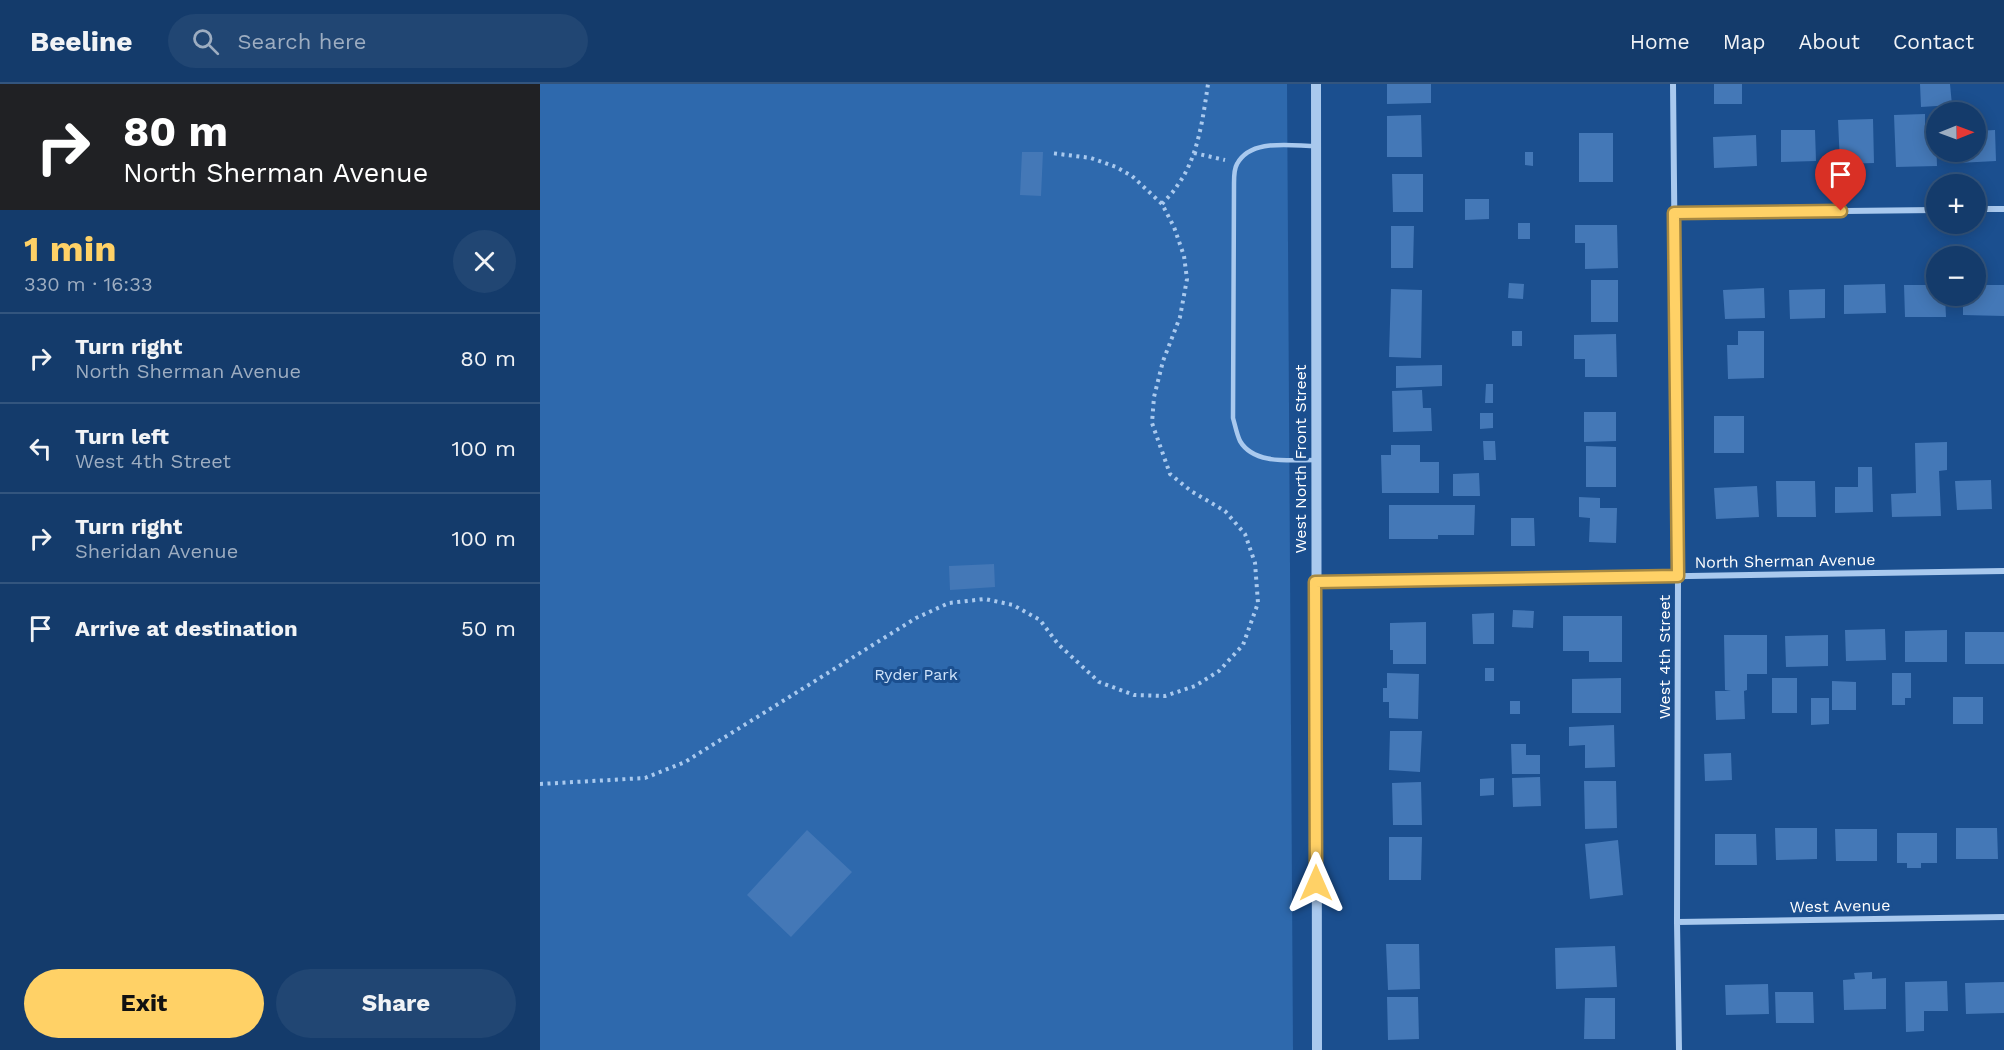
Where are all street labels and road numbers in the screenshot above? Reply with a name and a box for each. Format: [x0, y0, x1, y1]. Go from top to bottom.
street label: West North Front Street [1291, 364, 1310, 554]
street label: North Sherman Avenue [1694, 550, 1876, 572]
street label: West 4th Street [1655, 594, 1674, 719]
street label: West Avenue [1790, 896, 1890, 916]

